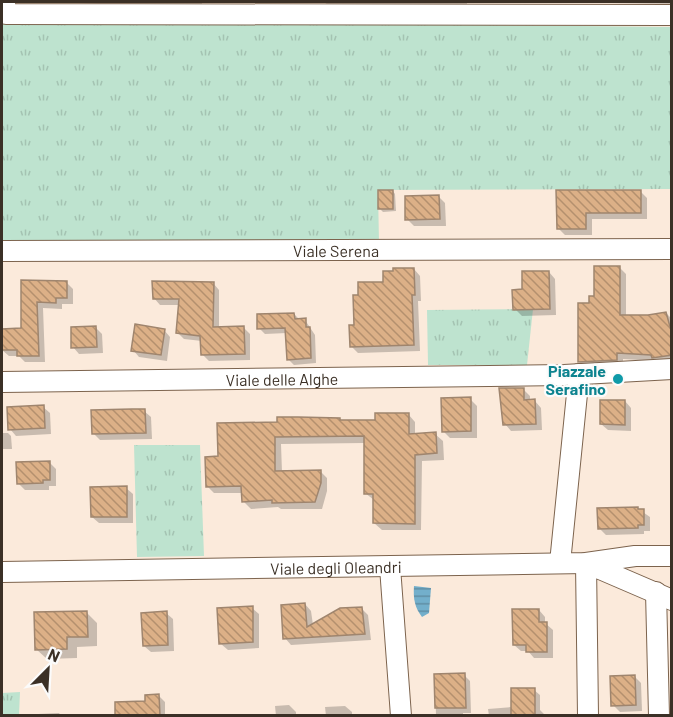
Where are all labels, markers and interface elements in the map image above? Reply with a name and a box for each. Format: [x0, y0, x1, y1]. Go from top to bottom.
street label: Viale Serena [293, 240, 379, 260]
place label: Piazzale Serafino [545, 361, 606, 398]
street label: Viale delle Alghe [226, 368, 338, 389]
marker: Piazzale Serafino [611, 372, 625, 386]
street label: Viale degli Oleandri [270, 556, 402, 577]
north arrow [18, 639, 78, 699]
text: N [46, 644, 63, 666]

